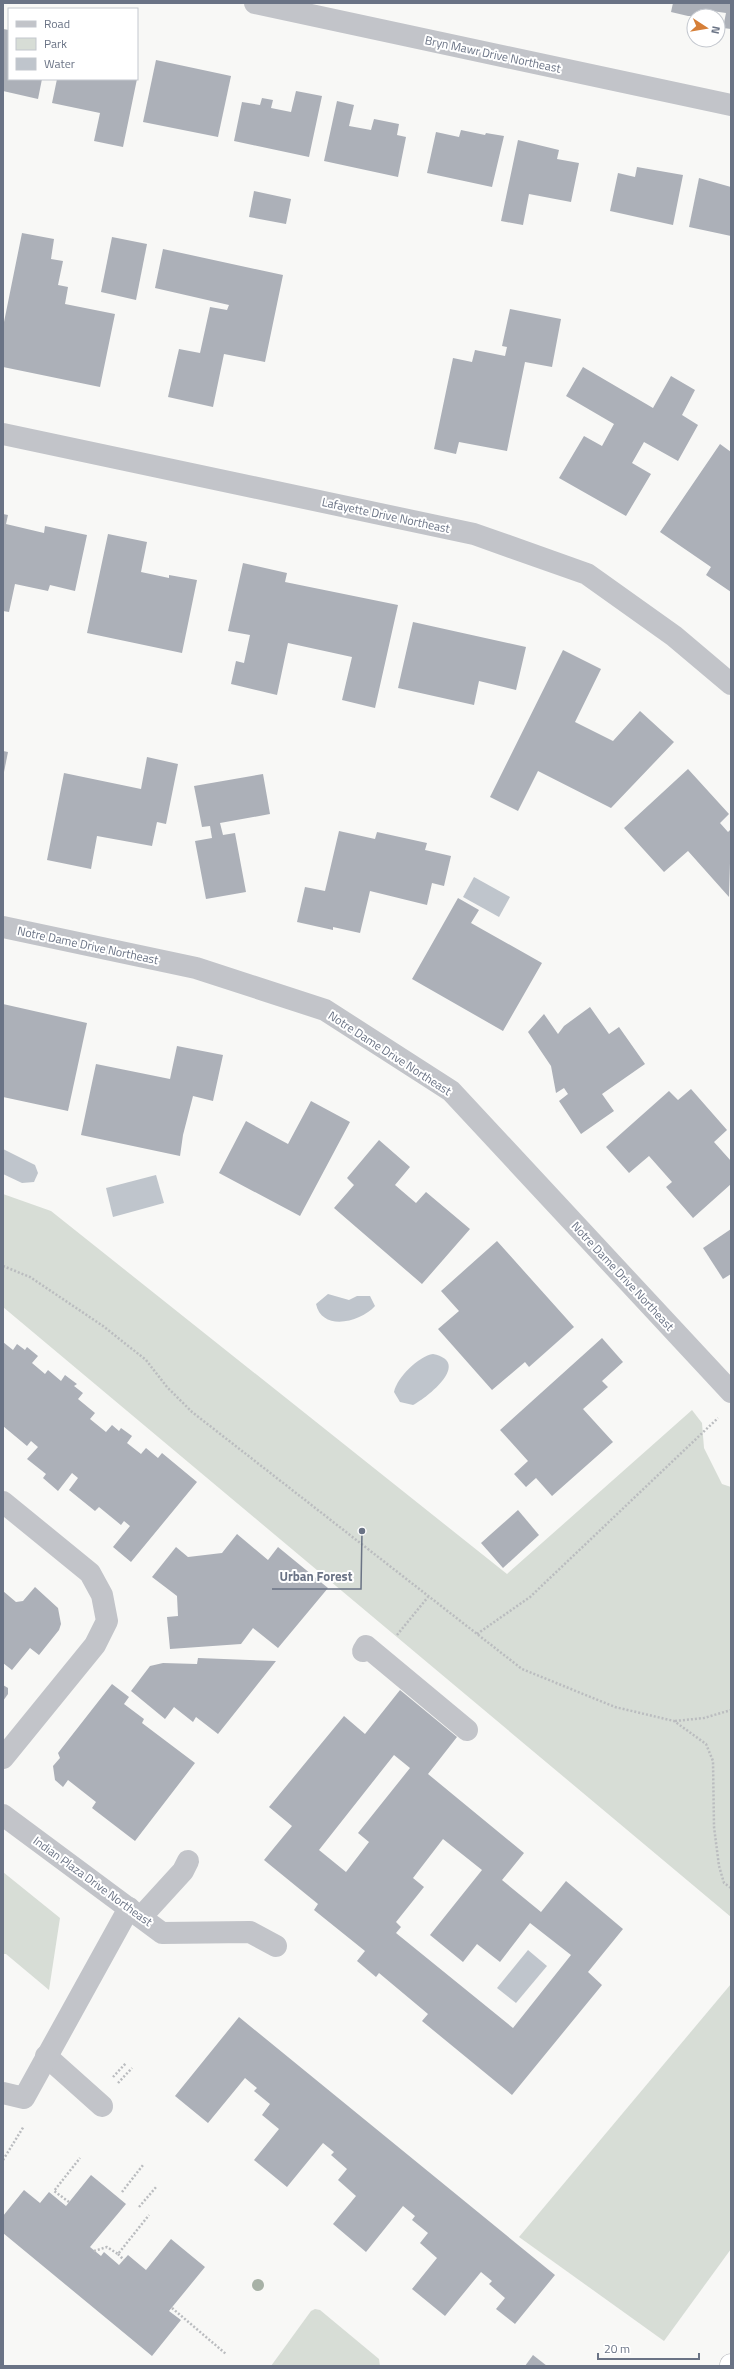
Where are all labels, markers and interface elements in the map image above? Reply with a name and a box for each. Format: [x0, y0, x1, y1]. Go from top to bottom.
legend [8, 8, 138, 80]
north arrow [686, 8, 726, 48]
text: Road [44, 14, 70, 33]
text: N [707, 25, 724, 35]
street label: Bryn Mawr Drive Northeast [423, 30, 563, 78]
text: Park [44, 34, 67, 53]
text: Water [44, 54, 75, 73]
street label: Lafayette Drive Northeast [320, 492, 453, 538]
street label: Notre Dame Drive Northeast [16, 921, 161, 969]
street label: Notre Dame Drive Northeast [325, 1006, 456, 1101]
street label: Notre Dame Drive Northeast [567, 1217, 679, 1336]
callout: Urban Forest [272, 1564, 361, 1589]
text: Urban Forest [280, 1566, 353, 1586]
street label: Indian Plaza Drive Northeast [29, 1831, 157, 1931]
scale bar [598, 2335, 699, 2361]
text: 20 m [604, 2339, 630, 2358]

